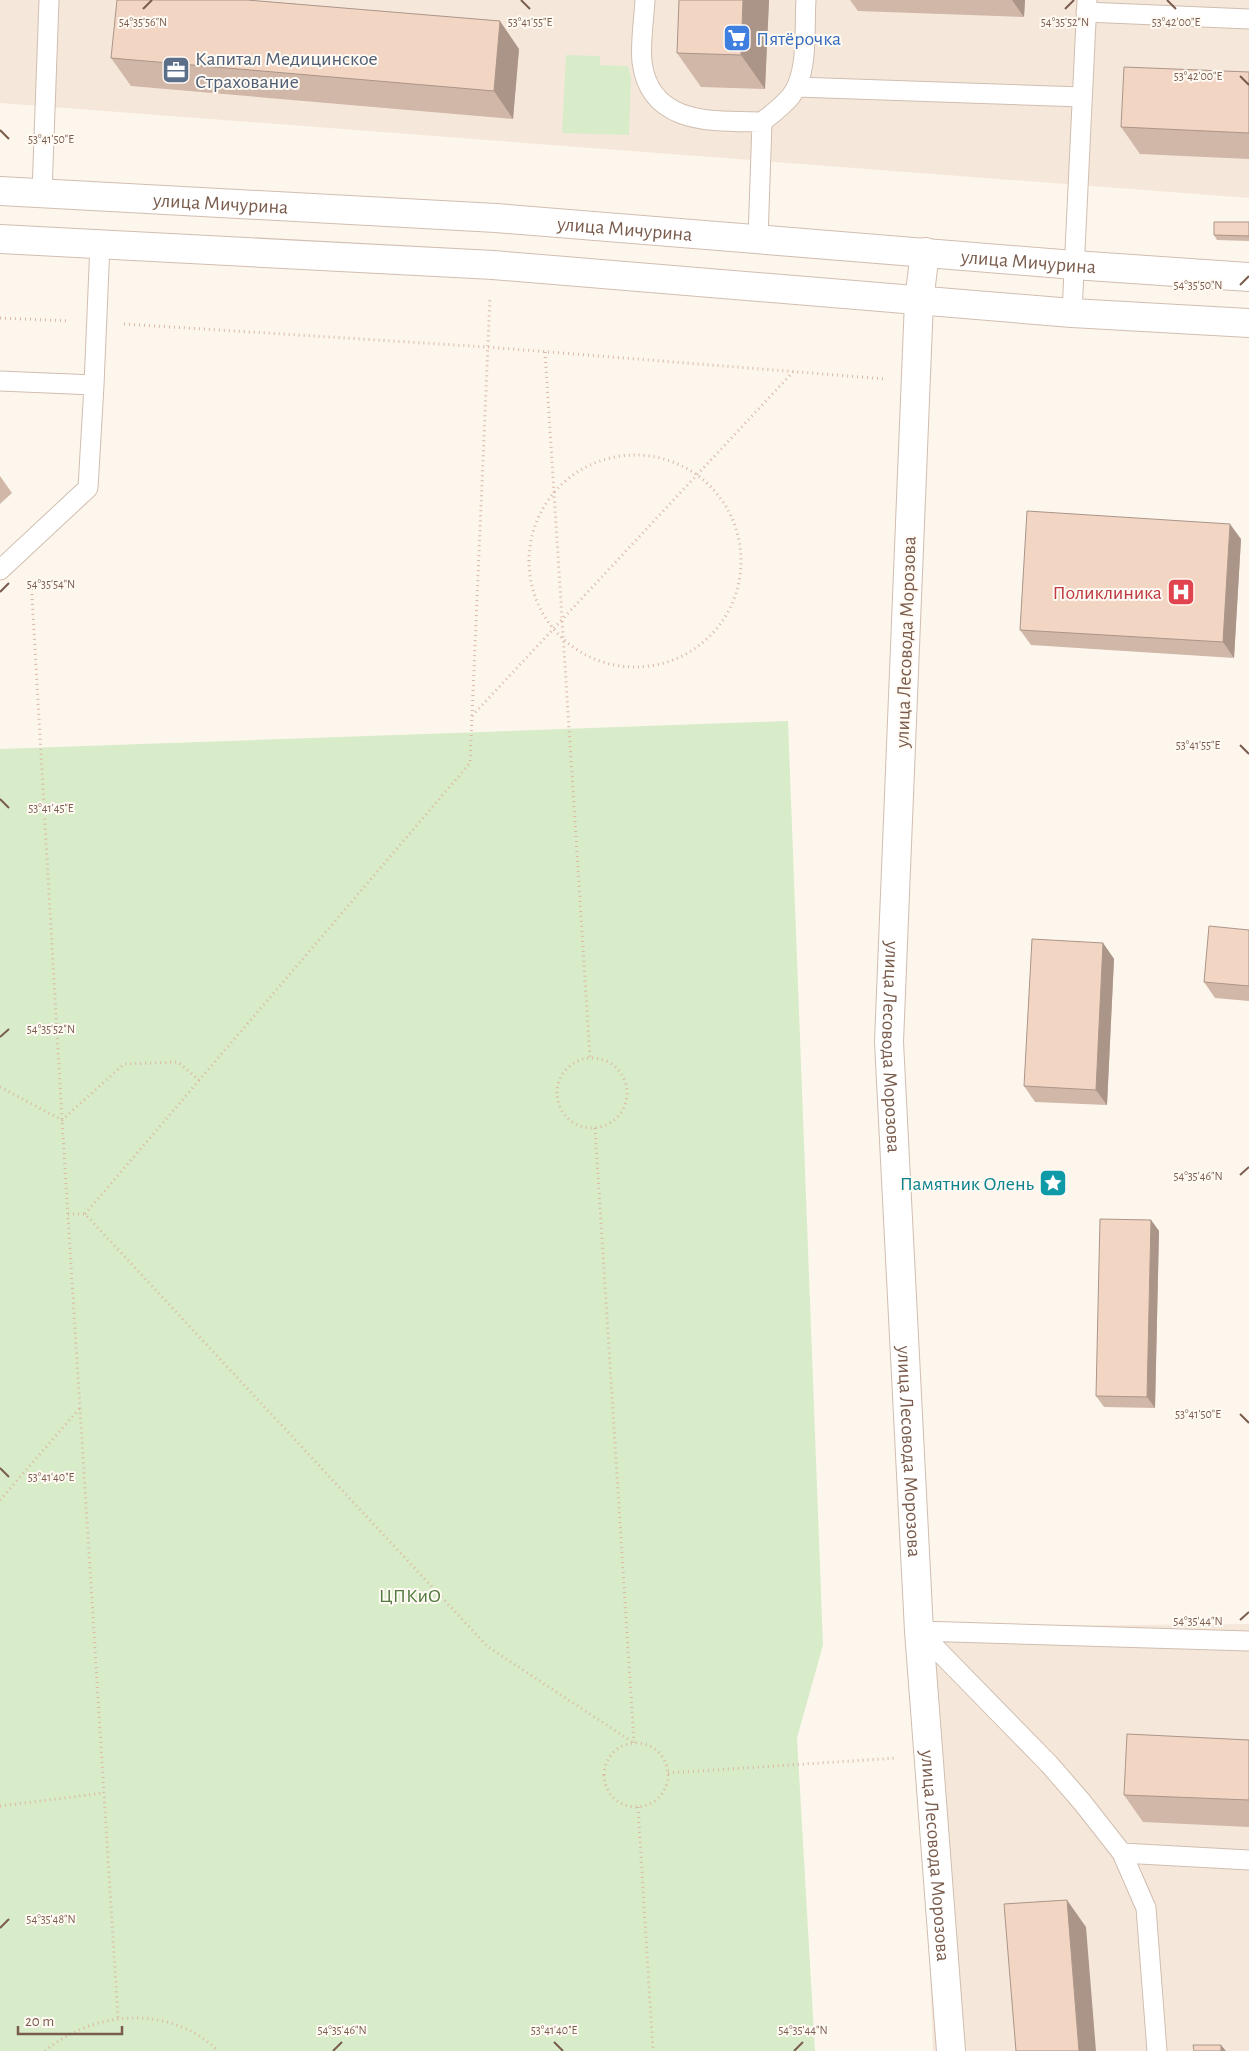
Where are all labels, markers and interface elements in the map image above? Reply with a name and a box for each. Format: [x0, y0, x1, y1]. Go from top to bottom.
text: 54°35'56"N [119, 16, 167, 28]
text: 53°41'55"E [508, 16, 552, 28]
text: 54°35'52"N [1041, 16, 1089, 28]
text: 53°42'00"E [1152, 16, 1200, 28]
supermarket icon: Пятёрочка [722, 23, 752, 53]
place label: Пятёрочка [756, 29, 841, 49]
place label: Капитал Медицинское Страхование [195, 49, 378, 92]
office icon: Капитал Медицинское Страхование [161, 55, 191, 85]
text: 53°42'00"E [1174, 70, 1222, 82]
text: 53°41'50"E [28, 133, 74, 145]
street label: улица Мичурина [151, 190, 289, 218]
street label: улица Мичурина [555, 214, 693, 245]
street label: улица Мичурина [959, 247, 1097, 277]
text: 54°35'50"N [1173, 279, 1223, 291]
street label: улица Лесовода Морозова [892, 536, 920, 749]
hospital icon: Поликлиника [1166, 577, 1196, 607]
text: 54°35'54"N [27, 578, 75, 590]
place label: Поликлиника [1053, 583, 1162, 603]
text: 53°41'55"E [1176, 739, 1220, 751]
text: 53°41'45"E [28, 802, 74, 814]
street label: улица Лесовода Морозова [878, 940, 904, 1153]
text: 54°35'52"N [27, 1023, 75, 1035]
place icon: Памятник Олень [1038, 1168, 1068, 1198]
text: 54°35'46"N [1173, 1170, 1223, 1182]
place label: Памятник Олень [900, 1174, 1034, 1194]
street label: улица Лесовода Морозова [893, 1344, 924, 1558]
text: 53°41'50"E [1175, 1408, 1221, 1420]
text: 53°41'40"E [28, 1471, 75, 1483]
park label: ЦПКиО [379, 1586, 441, 1606]
text: 54°35'44"N [1173, 1615, 1223, 1627]
street label: улица Лесовода Морозова [917, 1748, 953, 1962]
text: 54°35'48"N [26, 1913, 76, 1925]
scale bar [18, 2004, 121, 2036]
text: 20 m [25, 2014, 54, 2029]
text: 54°35'46"N [317, 2024, 367, 2036]
text: 53°41'40"E [531, 2024, 578, 2036]
text: 54°35'44"N [778, 2024, 828, 2036]

